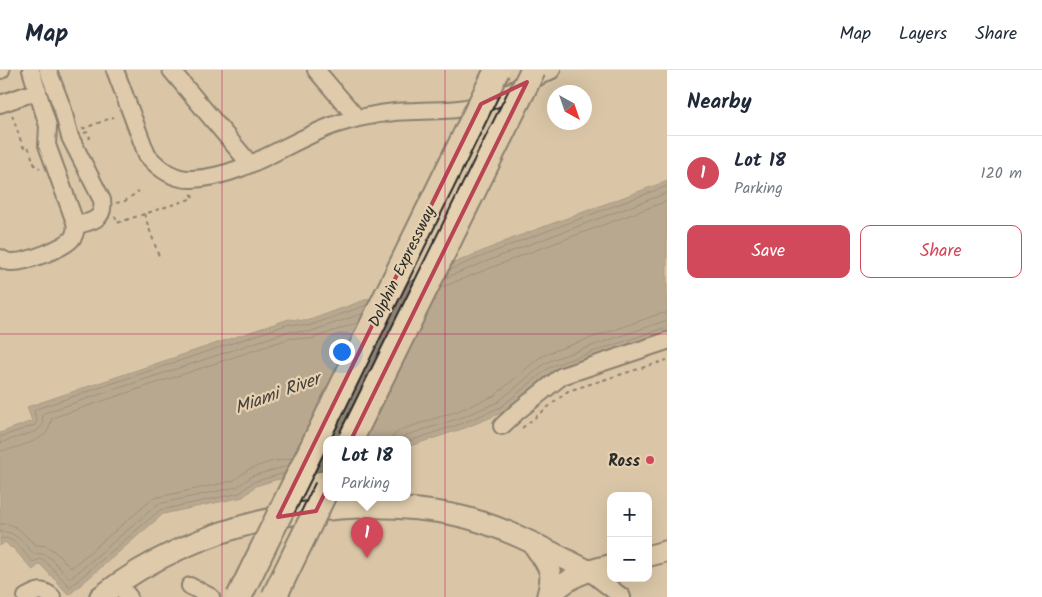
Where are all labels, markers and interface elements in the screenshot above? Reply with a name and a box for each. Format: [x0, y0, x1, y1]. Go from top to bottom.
text: Map [25, 15, 68, 54]
text: Map [840, 20, 871, 49]
text: Layers [899, 20, 947, 49]
text: Share [975, 20, 1017, 49]
north arrow [547, 85, 592, 130]
text: Nearby [687, 86, 752, 119]
text: Lot 18 [734, 146, 786, 176]
text: 1 [701, 161, 705, 186]
text: 120 m [981, 161, 1022, 186]
text: Parking [734, 176, 783, 201]
street label: Dolphin Expressway [362, 201, 443, 332]
button: Save [687, 225, 850, 278]
button: Share [860, 225, 1022, 278]
your location [329, 339, 355, 365]
water label: Miami River [231, 364, 328, 423]
popup [323, 436, 411, 501]
text: Lot 18 [341, 441, 393, 471]
place label: Ross [608, 449, 641, 474]
marker: Ross [644, 454, 656, 466]
text: Parking [341, 471, 390, 496]
map controls [607, 492, 652, 582]
button: + [607, 492, 652, 537]
pin: 1 [351, 517, 383, 558]
button: − [607, 537, 652, 582]

